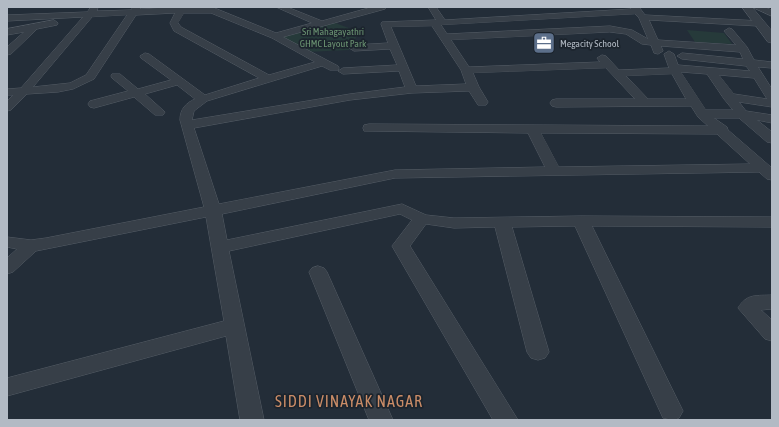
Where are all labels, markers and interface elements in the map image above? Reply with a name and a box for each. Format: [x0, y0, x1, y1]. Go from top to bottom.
park label: Sri Mahagayathri GHMC Layout Park [300, 26, 367, 49]
office icon: Megacity School [531, 30, 557, 56]
place label: Megacity School [560, 38, 620, 49]
district label: SIDDI VINAYAK NAGAR [275, 392, 423, 410]

